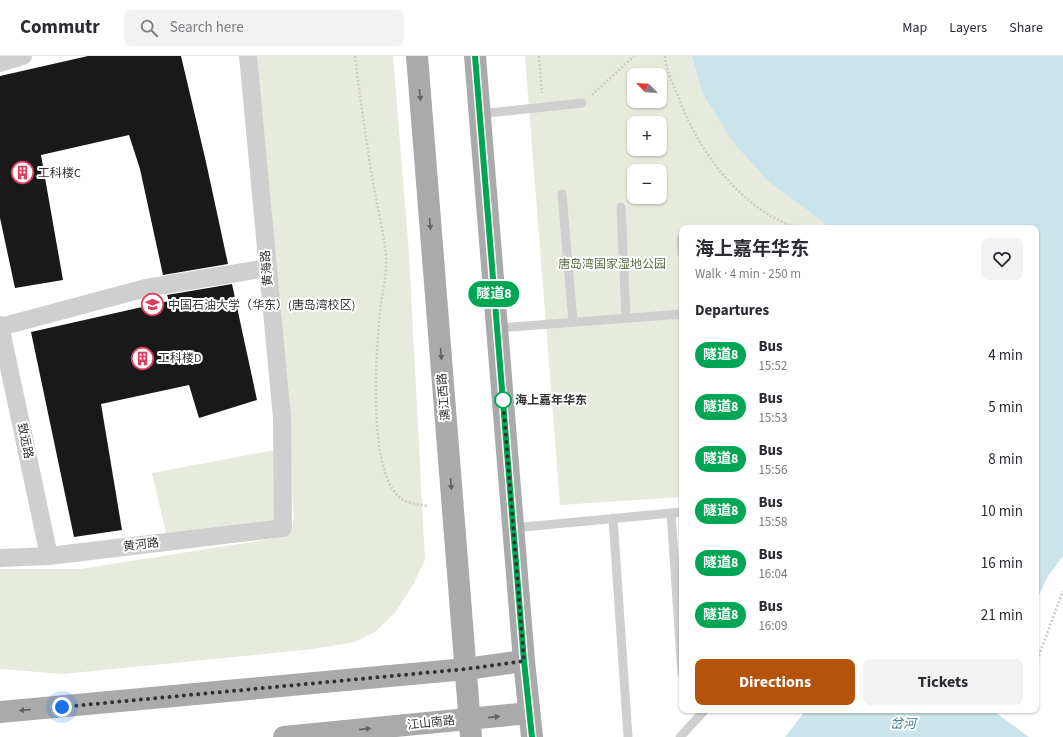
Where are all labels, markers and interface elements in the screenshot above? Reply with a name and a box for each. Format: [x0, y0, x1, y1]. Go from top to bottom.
search box [124, 10, 404, 46]
text: Commutr [20, 14, 100, 41]
icon: search [138, 17, 160, 39]
text: Search here [170, 17, 244, 38]
text: Map [902, 18, 927, 38]
text: Layers [949, 18, 987, 38]
text: Share [1009, 18, 1043, 38]
north arrow [627, 68, 667, 108]
map controls [627, 68, 667, 204]
one-way arrow [417, 89, 423, 101]
button: + [627, 116, 667, 156]
building icon: 工科楼C [9, 160, 35, 186]
button: − [627, 164, 667, 204]
place label: 工科楼C [38, 165, 81, 182]
one-way arrow [427, 218, 434, 230]
text: 海上嘉年华东 [695, 236, 809, 263]
button: heart [981, 238, 1023, 280]
street label: 黄海路 [257, 249, 277, 287]
park label: 唐岛湾国家湿地公园 [558, 256, 666, 273]
text: Walk · 4 min · 250 m [695, 265, 801, 283]
line badge: 隧道8 [471, 281, 517, 307]
text: 隧道8 [476, 284, 512, 304]
school or university icon: 中国石油大学（华东）(唐岛湾校区) [139, 292, 165, 318]
place label: 中国石油大学（华东）(唐岛湾校区) [168, 297, 355, 314]
text: Departures [695, 300, 769, 321]
text: Bus [758, 336, 783, 357]
building icon: 工科楼D [129, 345, 155, 371]
text: 隧道8 [703, 345, 738, 365]
text: 4 min [988, 345, 1023, 366]
one-way arrow [437, 348, 444, 360]
place label: 工科楼D [158, 350, 201, 367]
text: 15:52 [758, 357, 788, 375]
street label: 漓江西路 [433, 372, 455, 422]
text: Bus [758, 388, 783, 409]
marker: 海上嘉年华东 [494, 391, 512, 409]
place label: 海上嘉年华东 [515, 392, 587, 409]
text: 隧道8 [703, 397, 738, 417]
text: 5 min [988, 397, 1023, 418]
text: 15:53 [758, 409, 788, 427]
street label: 致远路 [13, 422, 37, 460]
text: Bus [758, 440, 783, 461]
text: 隧道8 [703, 449, 738, 469]
text: 8 min [988, 449, 1023, 470]
text: 15:56 [758, 461, 788, 479]
one-way arrow [447, 478, 454, 490]
text: Bus [758, 492, 783, 513]
text: 隧道8 [703, 501, 738, 521]
text: 10 min [981, 501, 1023, 522]
text: 15:58 [758, 513, 788, 531]
street label: 黄河路 [122, 534, 160, 556]
text: Bus [758, 544, 783, 565]
text: 隧道8 [703, 553, 738, 573]
text: 16 min [981, 553, 1023, 574]
text: 16:04 [758, 565, 788, 583]
text: Bus [758, 596, 783, 617]
text: 隧道8 [703, 605, 738, 625]
text: 21 min [981, 605, 1023, 626]
text: 16:09 [758, 617, 788, 635]
button: Directions [695, 659, 855, 705]
button: Tickets [863, 659, 1023, 705]
your location [52, 697, 72, 717]
one-way arrow [19, 707, 31, 713]
street label: 江山南路 [406, 712, 456, 734]
one-way arrow [488, 713, 500, 720]
water label: 岔河 [890, 715, 919, 733]
one-way arrow [359, 726, 371, 732]

